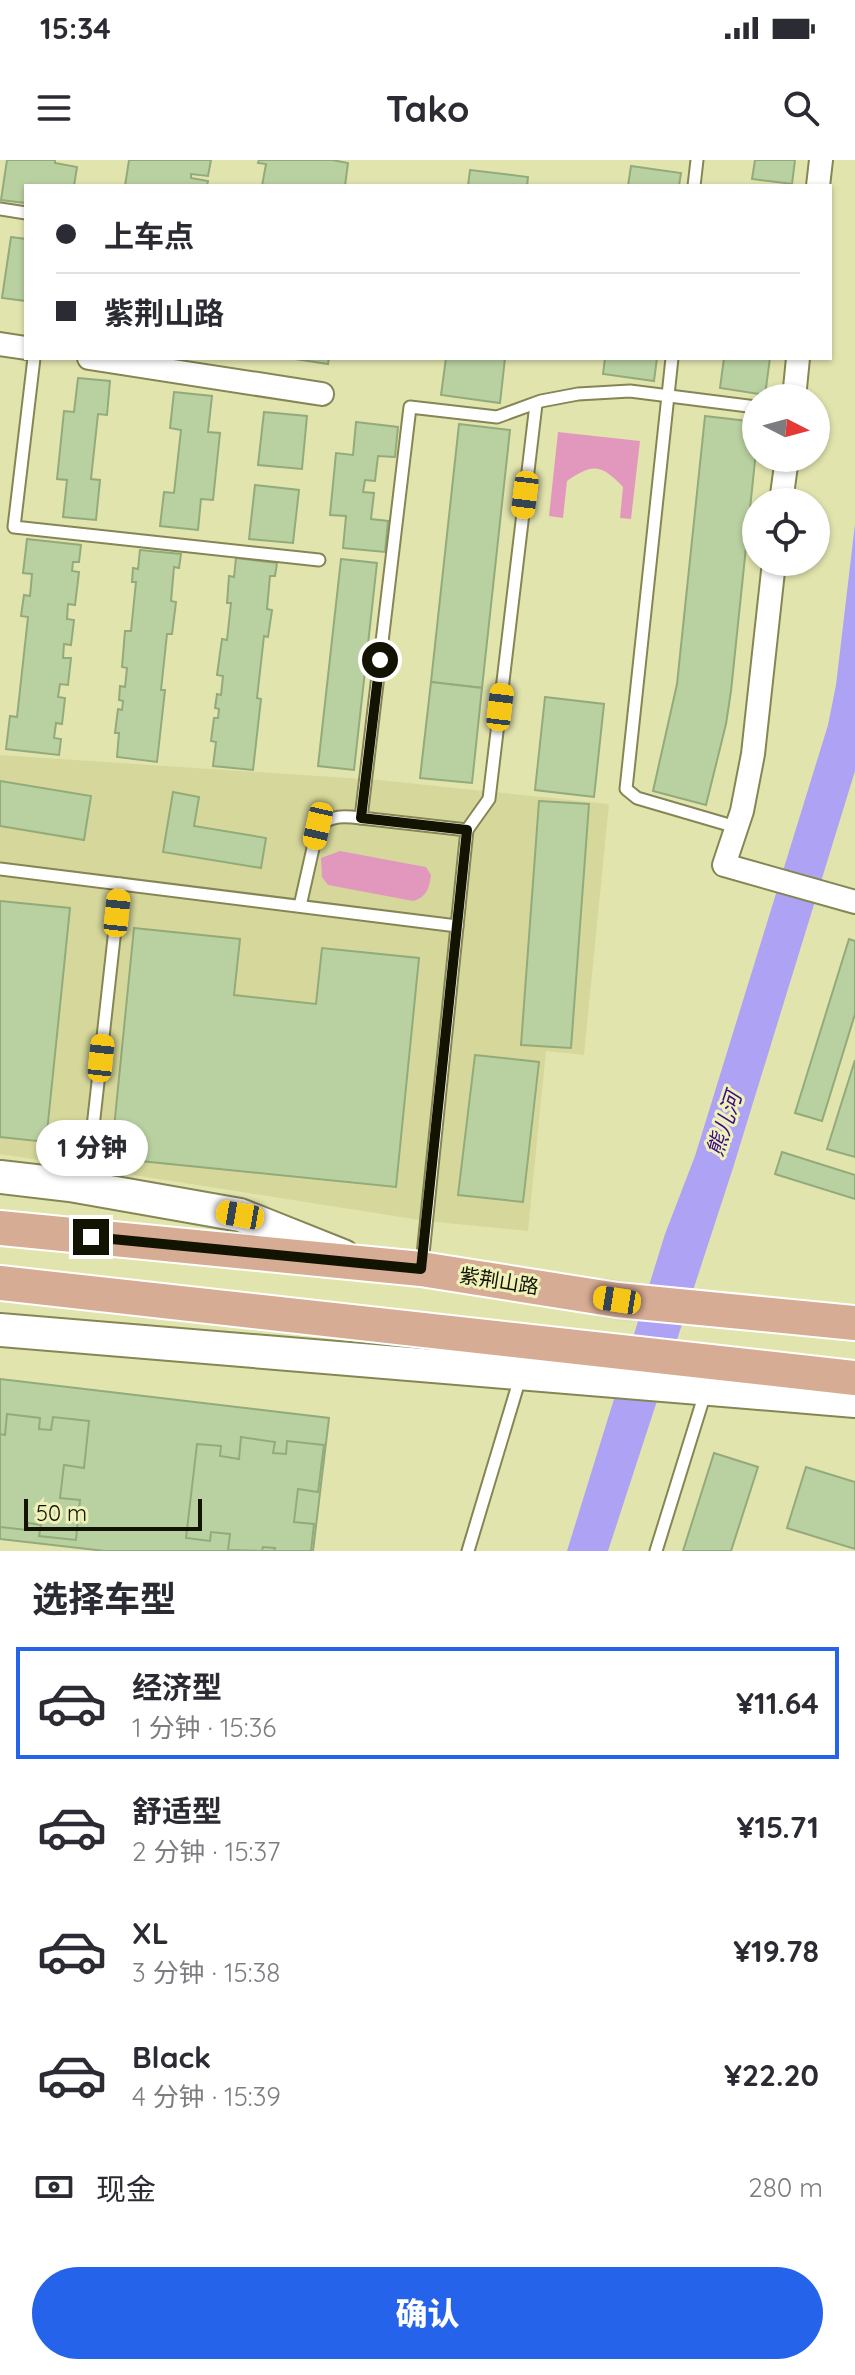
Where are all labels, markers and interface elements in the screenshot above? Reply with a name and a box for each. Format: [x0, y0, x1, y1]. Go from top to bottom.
text: 15:34 [40, 9, 111, 47]
icon: menu [32, 86, 76, 130]
text: Tako [386, 86, 469, 131]
icon: search [779, 86, 823, 130]
text: 上车点 [104, 217, 194, 255]
text: 紫荆山路 [104, 294, 224, 332]
north arrow [742, 384, 830, 472]
map controls [742, 384, 830, 576]
car [510, 470, 540, 520]
button: locate [742, 488, 830, 576]
route start [362, 642, 398, 678]
car [485, 682, 515, 732]
car [301, 800, 335, 852]
car [103, 888, 131, 938]
car [87, 1033, 115, 1083]
water label: 熊儿河 [700, 1084, 749, 1160]
callout: 1 分钟 [35, 1121, 147, 1177]
text: 1 分钟 [57, 1131, 127, 1164]
car [214, 1199, 266, 1231]
route end [73, 1219, 109, 1255]
street label: 紫荆山路 [458, 1262, 541, 1299]
car [591, 1284, 643, 1316]
scale bar [24, 1495, 202, 1531]
text: 50 m [36, 1499, 87, 1527]
text: 选择车型 [32, 1576, 176, 1621]
icon: car [36, 1667, 108, 1739]
text: 经济型 [132, 1668, 222, 1706]
text: ¥11.64 [736, 1684, 819, 1722]
text: 1 分钟 · 15:36 [132, 1711, 276, 1744]
icon: car [36, 1791, 108, 1863]
text: 舒适型 [132, 1792, 222, 1830]
text: ¥15.71 [737, 1808, 819, 1846]
text: 2 分钟 · 15:37 [132, 1835, 280, 1868]
text: XL [132, 1914, 169, 1952]
icon: car [36, 1915, 108, 1987]
text: ¥19.78 [733, 1932, 819, 1970]
text: 3 分钟 · 15:38 [132, 1956, 280, 1989]
text: Black [132, 2038, 211, 2076]
icon: car [36, 2039, 108, 2111]
text: ¥22.20 [724, 2056, 819, 2094]
text: 4 分钟 · 15:39 [132, 2080, 281, 2113]
icon: cash [32, 2165, 76, 2209]
text: 现金 [96, 2170, 156, 2208]
text: 280 m [748, 2171, 823, 2204]
button: 确认 [32, 2267, 823, 2359]

